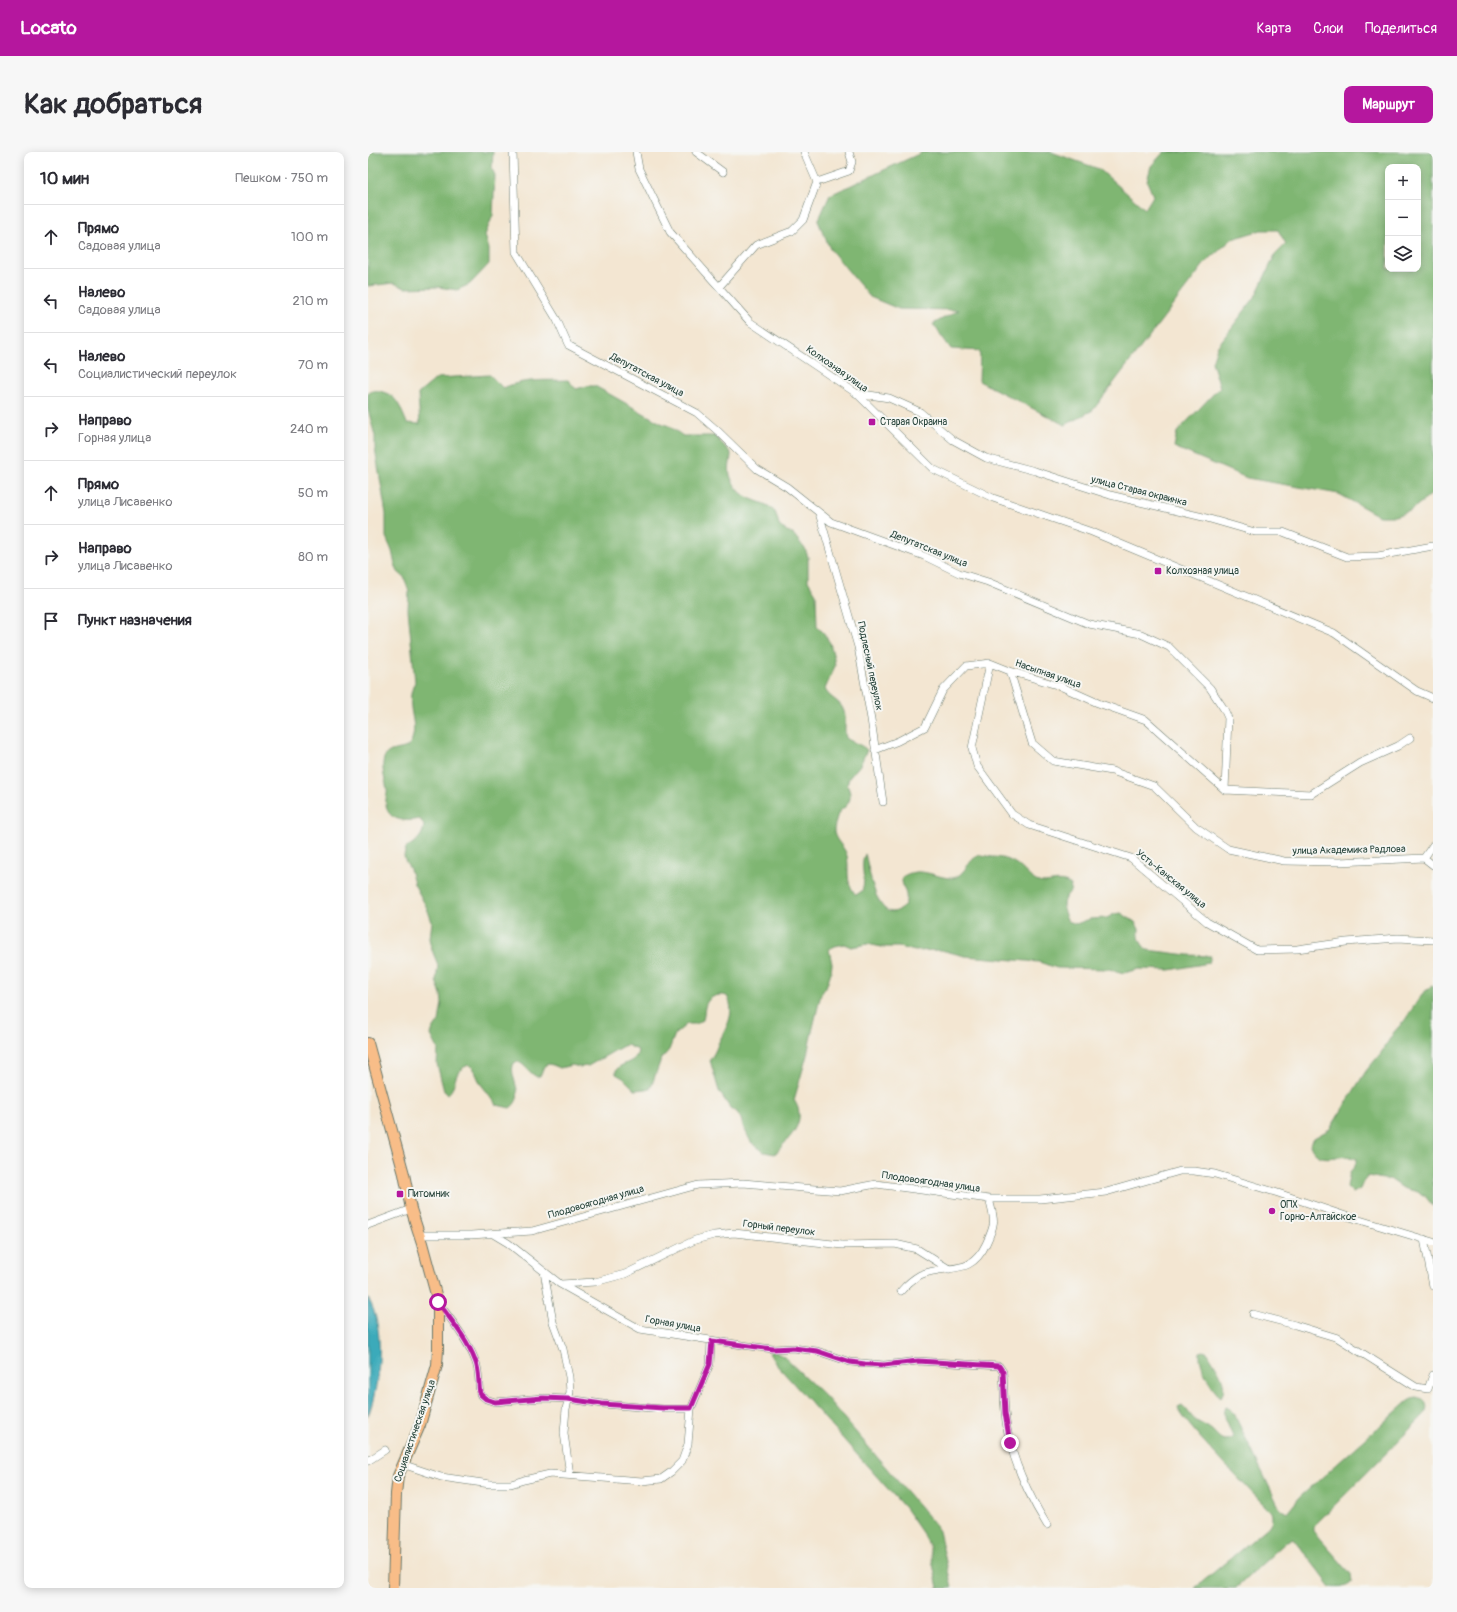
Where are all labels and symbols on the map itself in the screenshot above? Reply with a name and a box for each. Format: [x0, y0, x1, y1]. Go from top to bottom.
street label: Колхозная улица [804, 343, 871, 395]
street label: Депутатская улица [607, 350, 686, 400]
place label: Старая Окраина [880, 416, 947, 428]
marker: Старая Окраина [867, 417, 877, 427]
street label: улица Старая окраинка [1089, 473, 1188, 509]
street label: Депутатская улица [888, 528, 969, 570]
place label: Колхозная улица [1166, 565, 1239, 577]
marker: Колхозная улица [1153, 566, 1163, 576]
street label: Подлесный переулок [855, 620, 885, 712]
street label: Насыпная улица [1013, 657, 1083, 691]
street label: улица Академика Радлова [1291, 843, 1406, 857]
street label: Усть-Канская улица [1133, 847, 1209, 911]
street label: Плодовоягодная улица [881, 1169, 981, 1195]
street label: Плодовоягодная улица [547, 1182, 646, 1221]
place label: Питомник [408, 1188, 450, 1200]
marker: Питомник [395, 1189, 405, 1199]
place label: ОПХ Горно-Алтайское [1280, 1199, 1356, 1223]
marker: ОПХ Горно-Алтайское [1267, 1206, 1277, 1216]
street label: Горный переулок [742, 1218, 816, 1238]
route start [429, 1293, 447, 1311]
street label: Горная улица [644, 1313, 702, 1335]
street label: Социалистическая улица [392, 1378, 438, 1484]
route end [1001, 1434, 1019, 1452]

